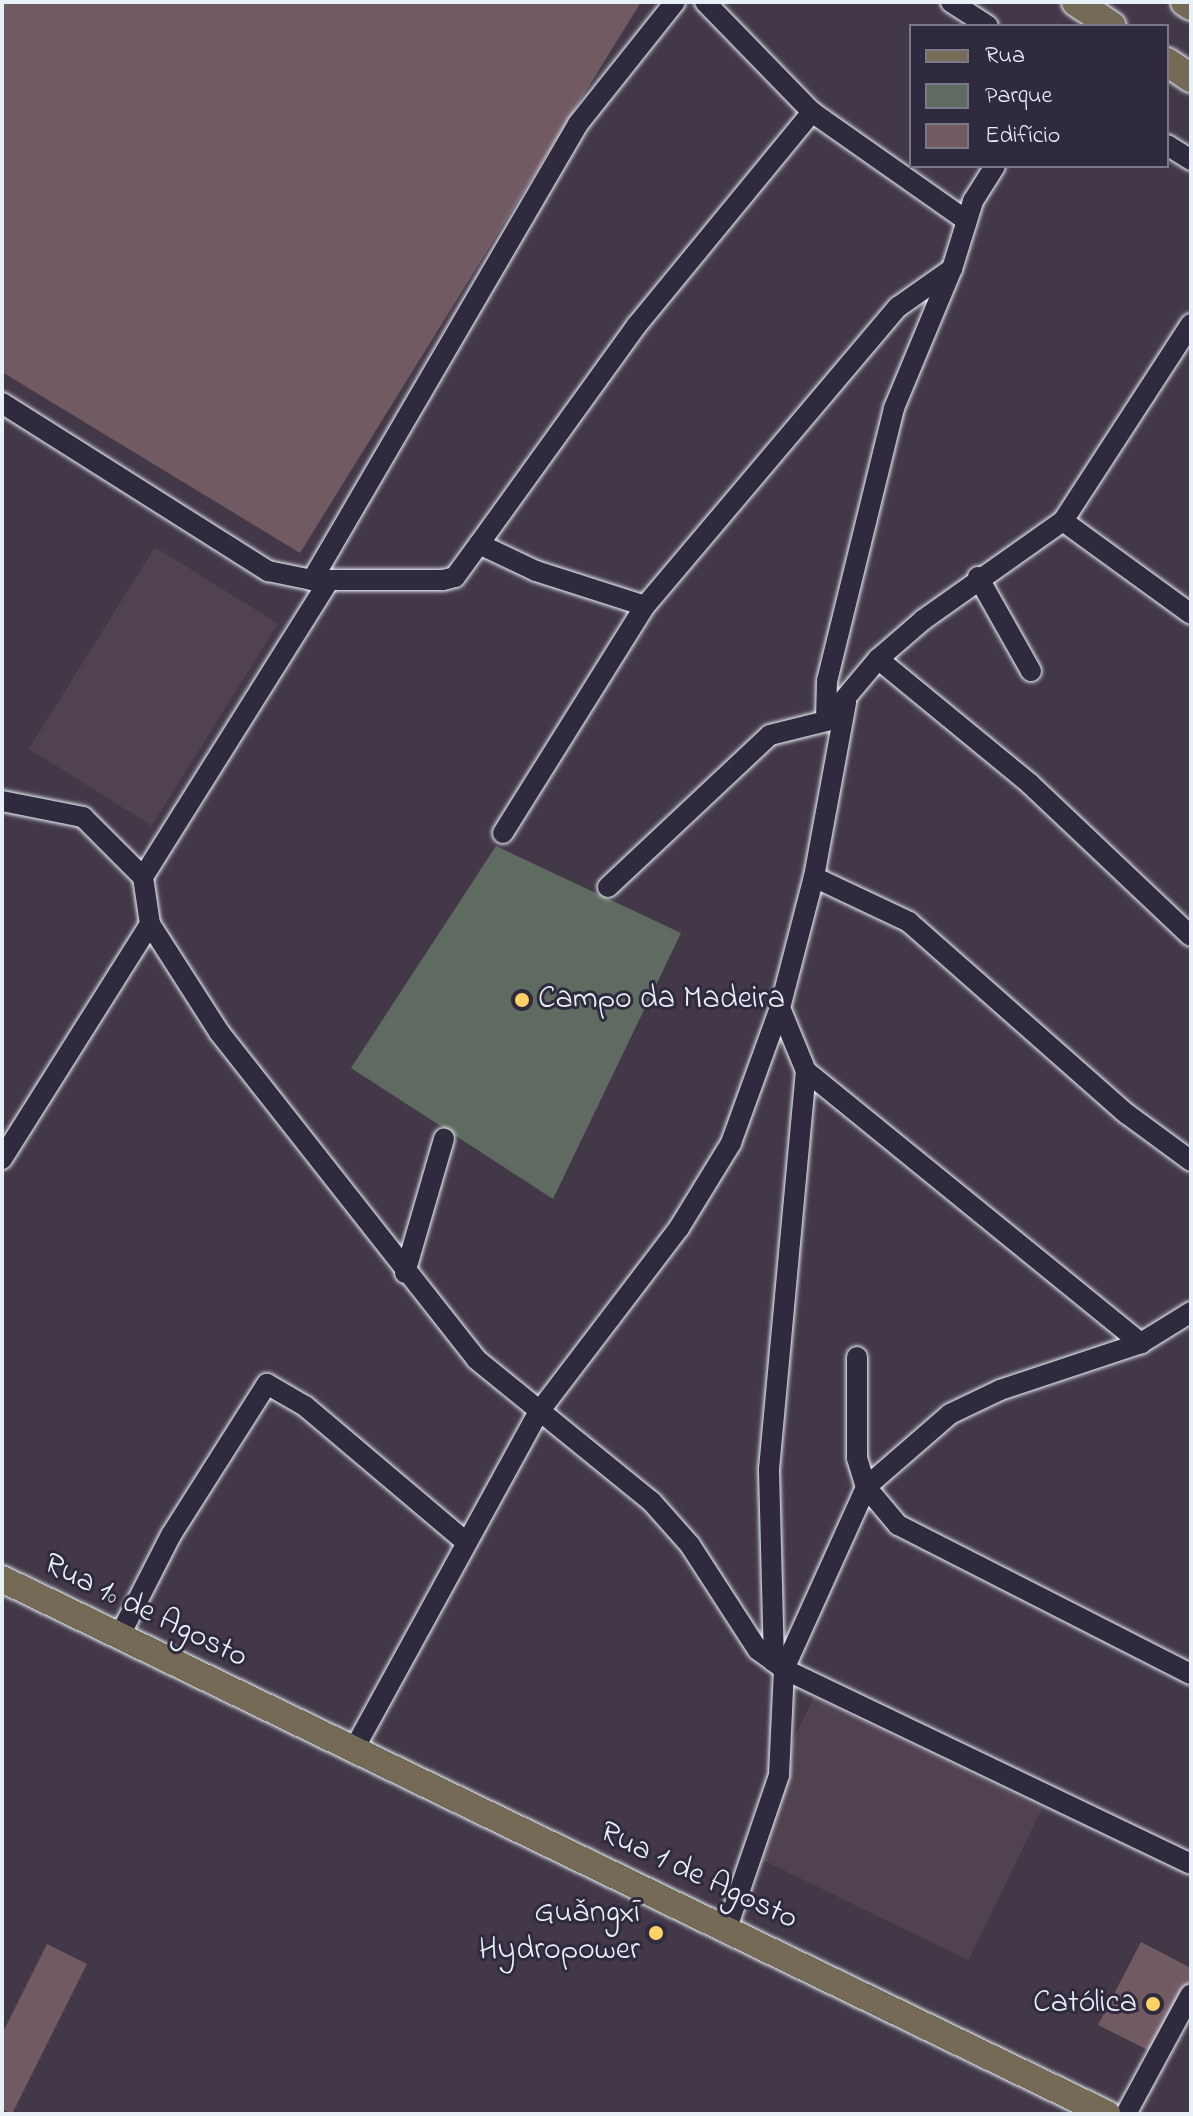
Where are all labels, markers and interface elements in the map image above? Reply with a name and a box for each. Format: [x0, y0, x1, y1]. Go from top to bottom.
legend [909, 24, 1169, 168]
text: Rua [985, 39, 1025, 74]
text: Parque [985, 79, 1052, 114]
text: Edifício [985, 119, 1060, 154]
place label: Campo da Madeira [538, 981, 785, 1019]
marker: Campo da Madeira [513, 991, 531, 1009]
street label: Rua 1º de Agosto [37, 1546, 253, 1678]
street label: Rua 1 de Agosto [593, 1814, 803, 1940]
place label: Guǎngxī Hydropower [479, 1896, 640, 1971]
marker: Guǎngxī Hydropower [647, 1924, 665, 1942]
place label: Católica [1033, 1985, 1137, 2023]
marker: Católica [1144, 1995, 1162, 2013]

